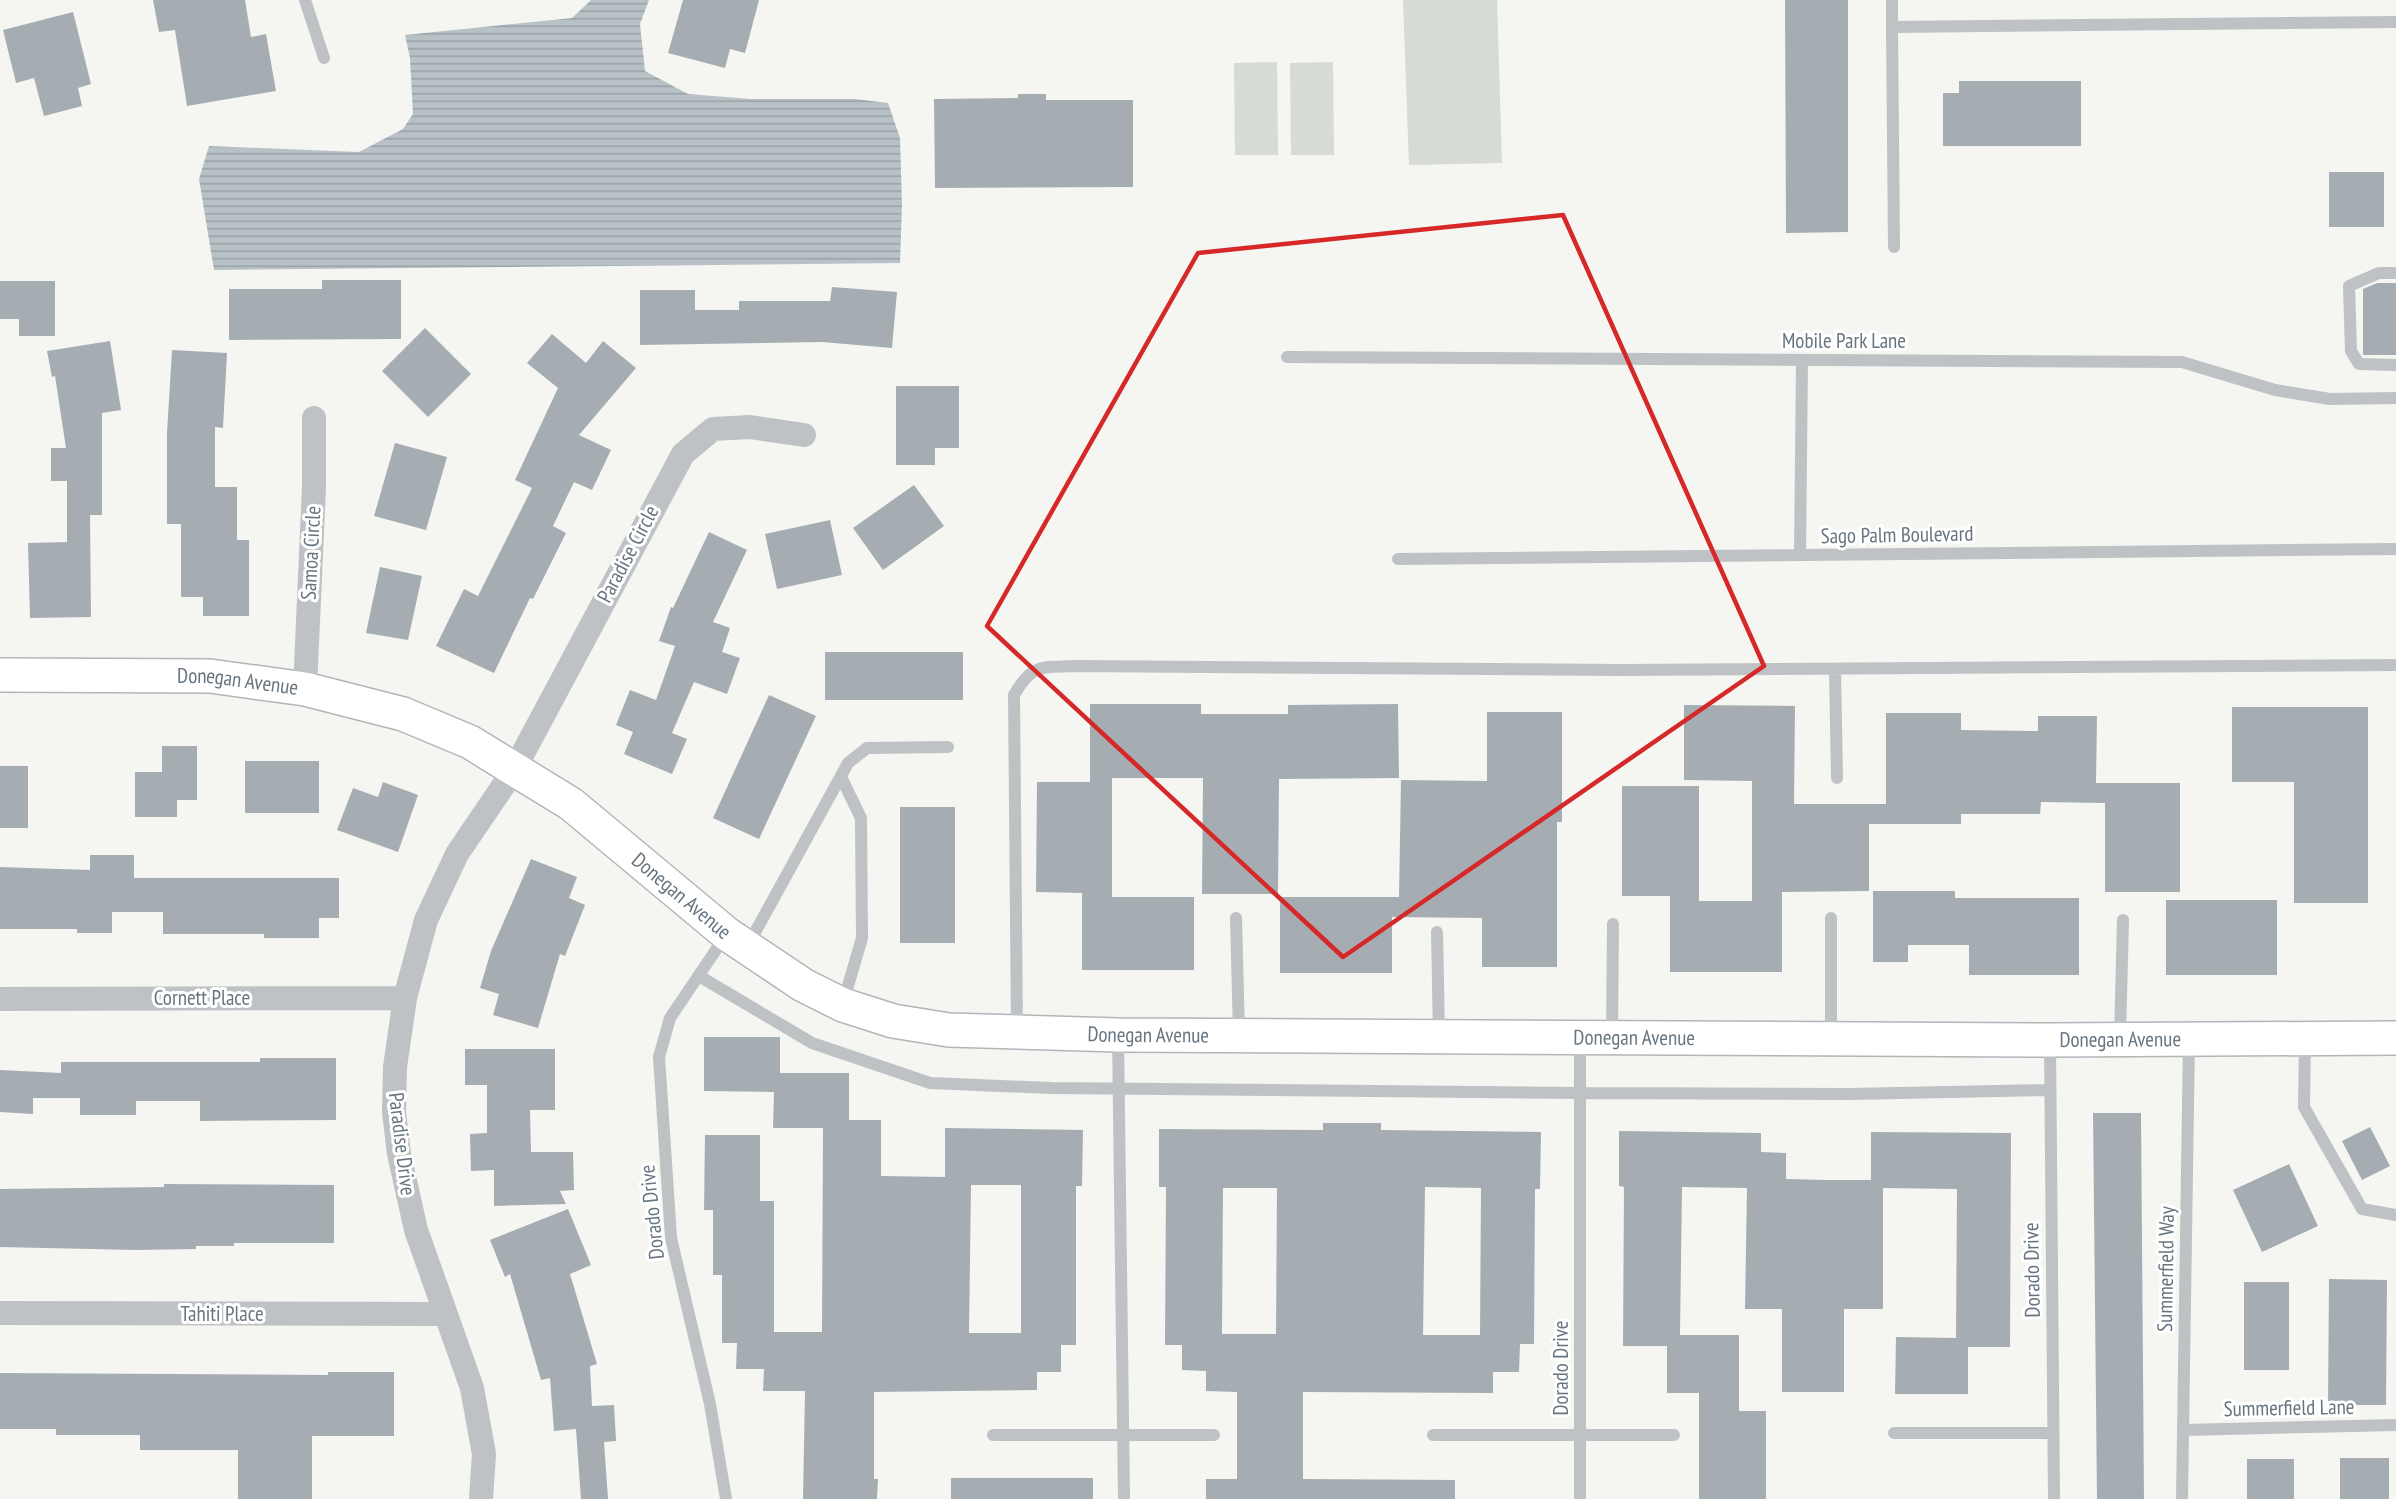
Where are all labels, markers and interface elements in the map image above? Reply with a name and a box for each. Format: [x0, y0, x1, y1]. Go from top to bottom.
street label: Mobile Park Lane [1782, 327, 1906, 354]
street label: Paradise Circle [591, 500, 664, 607]
street label: Samoa Circle [295, 505, 326, 601]
street label: Sago Palm Boulevard [1820, 520, 1974, 549]
street label: Donegan Avenue [177, 662, 300, 701]
street label: Donegan Avenue [626, 846, 737, 945]
street label: Cornett Place [154, 984, 250, 1011]
street label: Donegan Avenue [1087, 1020, 1209, 1048]
street label: Donegan Avenue [1573, 1023, 1695, 1051]
street label: Donegan Avenue [2059, 1025, 2181, 1053]
street label: Paradise Drive [383, 1091, 422, 1197]
street label: Dorado Drive [633, 1163, 670, 1261]
street label: Summerfield Way [2151, 1206, 2180, 1332]
street label: Dorado Drive [2017, 1222, 2046, 1318]
street label: Tahiti Place [180, 1300, 264, 1327]
street label: Dorado Drive [1547, 1320, 1574, 1416]
street label: Summerfield Lane [2223, 1393, 2355, 1422]

